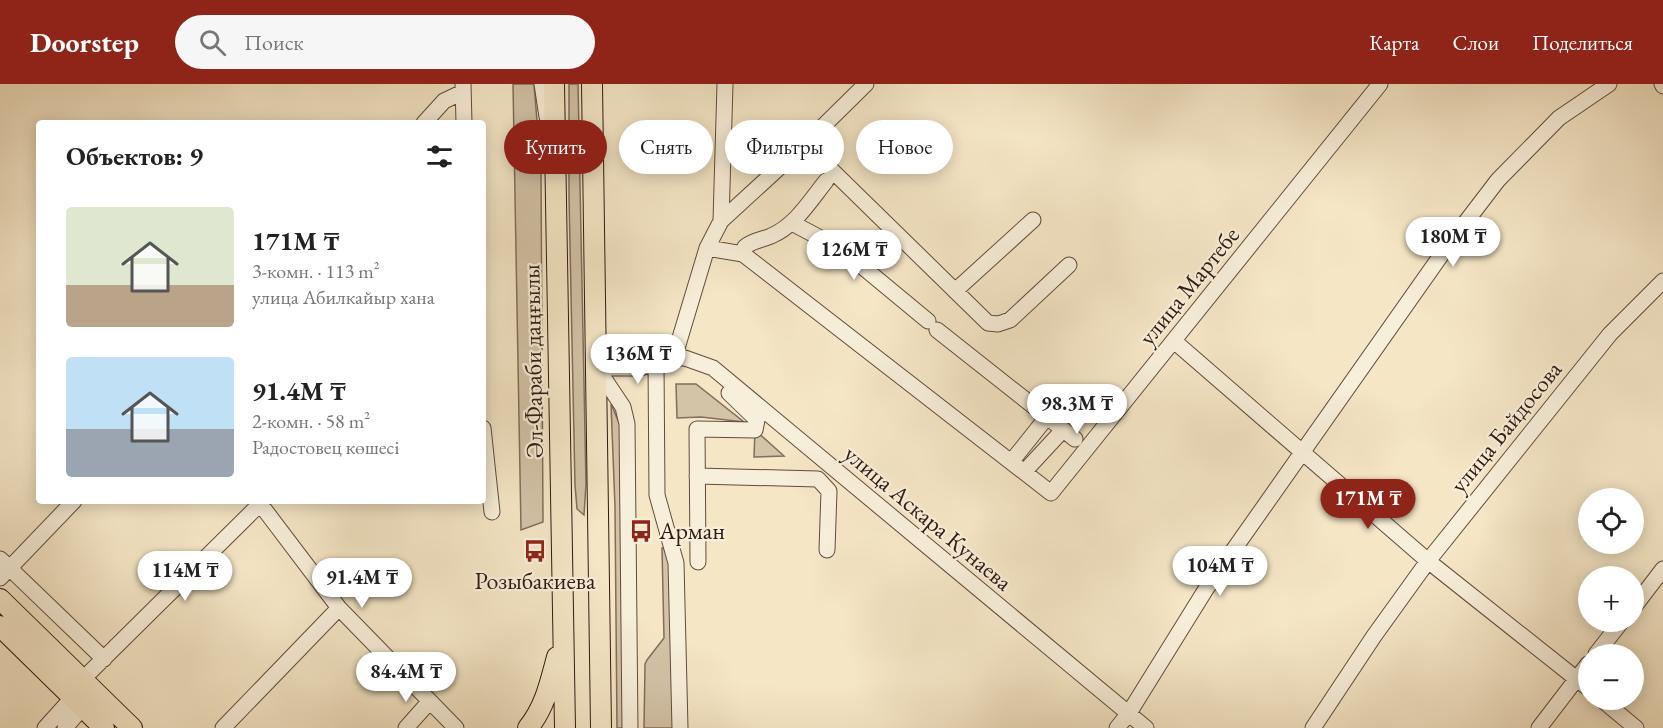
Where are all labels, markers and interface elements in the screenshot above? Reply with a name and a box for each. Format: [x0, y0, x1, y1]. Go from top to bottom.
search box [175, 15, 595, 69]
text: Doorstep [30, 24, 139, 60]
icon: search [196, 26, 229, 59]
text: Поиск [244, 28, 304, 57]
text: Карта [1369, 29, 1419, 56]
text: Слои [1452, 29, 1499, 56]
text: Поделиться [1532, 29, 1633, 56]
chip: Купить [504, 120, 607, 174]
chip: Снять [619, 120, 713, 174]
chip: Фильтры [725, 120, 844, 174]
chip: Новое [856, 120, 953, 174]
text: Объектов: 9 [66, 139, 203, 173]
icon: filters [423, 140, 456, 173]
pin: 180M ₸ [1404, 217, 1502, 268]
street label: улица Мартебе [1131, 220, 1246, 351]
text: 180M ₸ [1420, 223, 1486, 249]
text: 171M ₸ [252, 224, 339, 258]
pin: 126M ₸ [805, 230, 903, 281]
icon: home [114, 231, 186, 303]
text: 126M ₸ [821, 236, 887, 262]
text: 3-комн. · 113 m² [252, 258, 380, 284]
street label: Әл-Фараби даңғылы [515, 264, 550, 458]
text: улица Абилкайыр хана [252, 284, 435, 310]
pin: 136M ₸ [589, 334, 687, 385]
text: 136M ₸ [605, 340, 671, 366]
street label: улица Байдосова [1443, 354, 1569, 499]
text: 91.4M ₸ [252, 374, 346, 408]
icon: home [114, 381, 186, 453]
pin: 98.3M ₸ [1022, 384, 1132, 435]
text: 98.3M ₸ [1041, 390, 1113, 416]
text: 2-комн. · 58 m² [252, 408, 370, 434]
text: Радостовец көшесі [252, 434, 399, 460]
street label: улица Аскара Кунаева [838, 438, 1019, 597]
pin: 171M ₸ [1319, 479, 1417, 530]
text: 171M ₸ [1335, 485, 1401, 511]
map controls [1578, 488, 1644, 710]
button: locate [1578, 488, 1644, 554]
place label: Арман [658, 515, 725, 546]
bus stop icon: Арман [628, 518, 654, 544]
bus stop icon: Розыбакиева [522, 538, 548, 564]
pin: 104M ₸ [1171, 546, 1269, 597]
pin: 114M ₸ [136, 551, 234, 602]
text: 104M ₸ [1187, 552, 1253, 578]
text: 114M ₸ [152, 557, 218, 583]
pin: 91.4M ₸ [307, 558, 417, 609]
text: 91.4M ₸ [326, 564, 398, 590]
place label: Розыбакиева [474, 565, 596, 596]
button: + [1578, 566, 1644, 632]
button: − [1578, 644, 1644, 710]
pin: 84.4M ₸ [351, 652, 461, 703]
text: 84.4M ₸ [370, 658, 442, 684]

